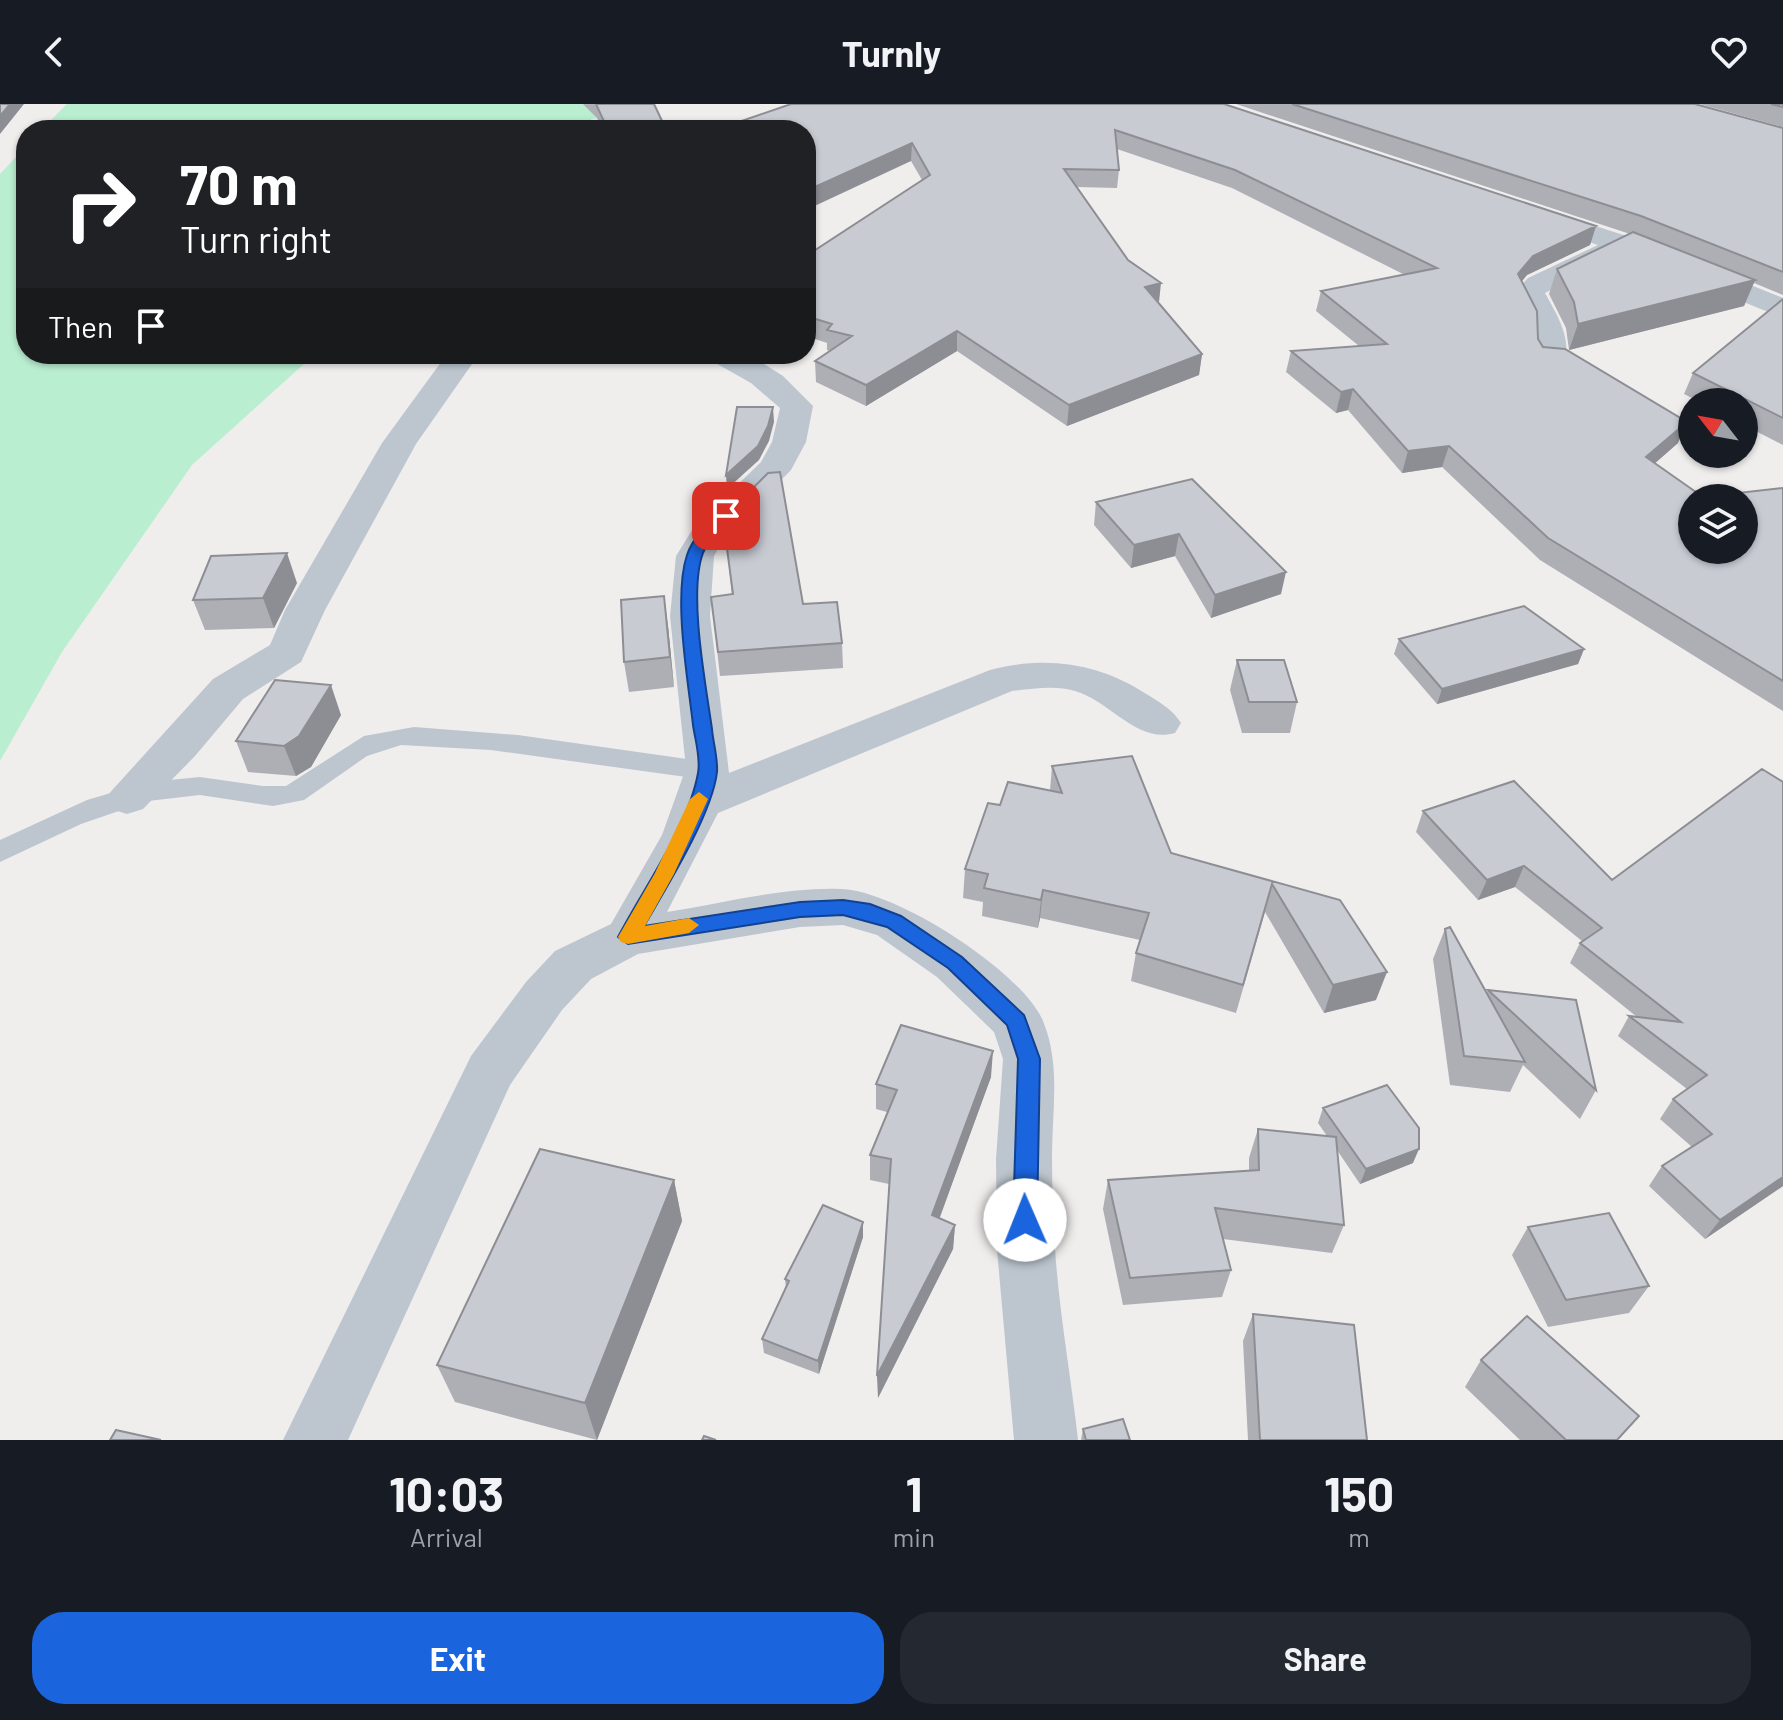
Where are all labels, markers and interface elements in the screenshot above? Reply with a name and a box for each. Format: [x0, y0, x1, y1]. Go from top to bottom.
icon: back [32, 30, 76, 74]
icon: heart [1707, 30, 1751, 74]
text: Turnly [842, 31, 941, 74]
text: 70 m [180, 149, 298, 216]
icon: right [48, 152, 152, 256]
text: Turn right [180, 217, 332, 260]
icon: arrive [129, 304, 173, 348]
text: Then [48, 308, 113, 344]
north arrow [1678, 388, 1758, 468]
map controls [1678, 388, 1758, 564]
pin [692, 482, 760, 550]
button: layers [1678, 484, 1758, 564]
icon: arrive [704, 494, 748, 538]
position arrow [983, 1178, 1067, 1262]
text: 10:03 [389, 1464, 504, 1522]
text: 1 [905, 1464, 922, 1522]
text: 150 [1324, 1464, 1394, 1522]
text: Arrival [410, 1521, 483, 1552]
text: min [893, 1521, 935, 1552]
text: m [1348, 1521, 1370, 1552]
button: Exit [32, 1612, 884, 1704]
button: Share [900, 1612, 1751, 1704]

